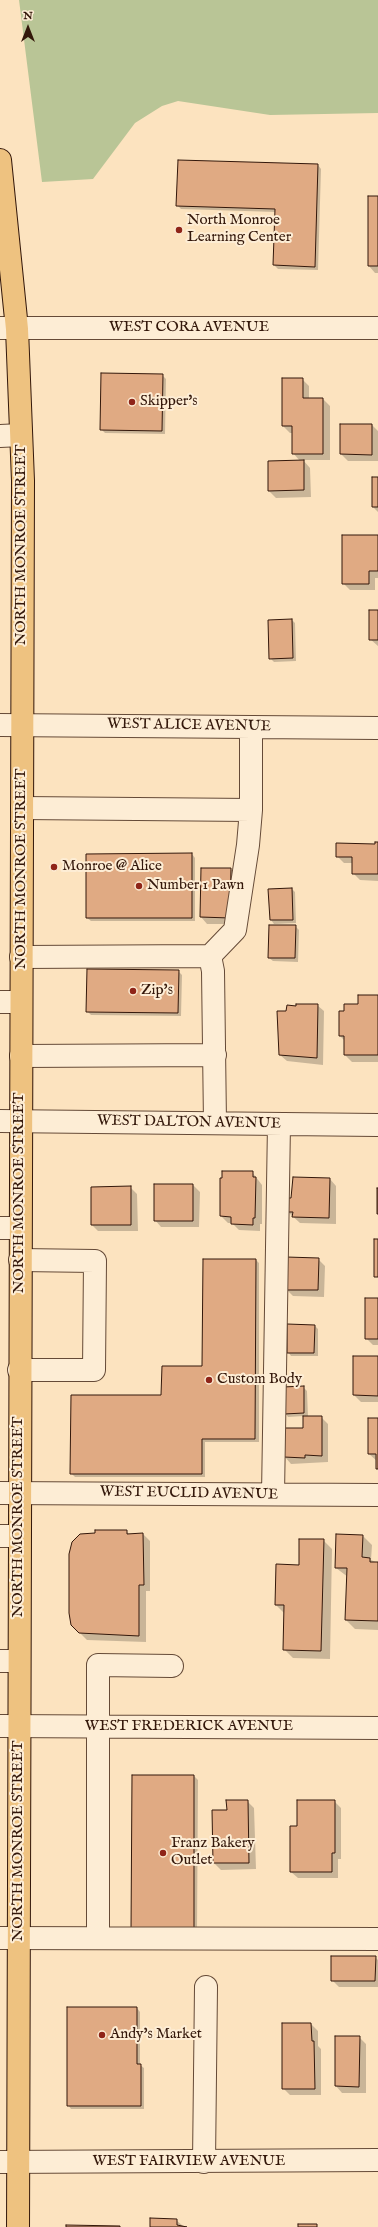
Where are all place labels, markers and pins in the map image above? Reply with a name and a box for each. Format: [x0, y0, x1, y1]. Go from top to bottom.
place label: North Monroe Learning Center [187, 212, 291, 247]
marker: North Monroe Learning Center [174, 225, 184, 235]
place label: Skipper's [140, 393, 198, 411]
marker: Skipper's [127, 397, 137, 407]
place label: Monroe @ Alice [62, 858, 162, 876]
marker: Monroe @ Alice [49, 862, 59, 872]
place label: Number 1 Pawn [147, 877, 244, 895]
marker: Number 1 Pawn [134, 881, 144, 891]
place label: Zip's [141, 982, 173, 1000]
marker: Zip's [128, 986, 138, 996]
place label: Custom Body [217, 1371, 302, 1389]
marker: Custom Body [204, 1375, 214, 1385]
place label: Franz Bakery Outlet [171, 1835, 255, 1870]
marker: Franz Bakery Outlet [158, 1848, 168, 1858]
place label: Andy's Market [110, 2026, 202, 2044]
marker: Andy's Market [97, 2030, 107, 2040]

